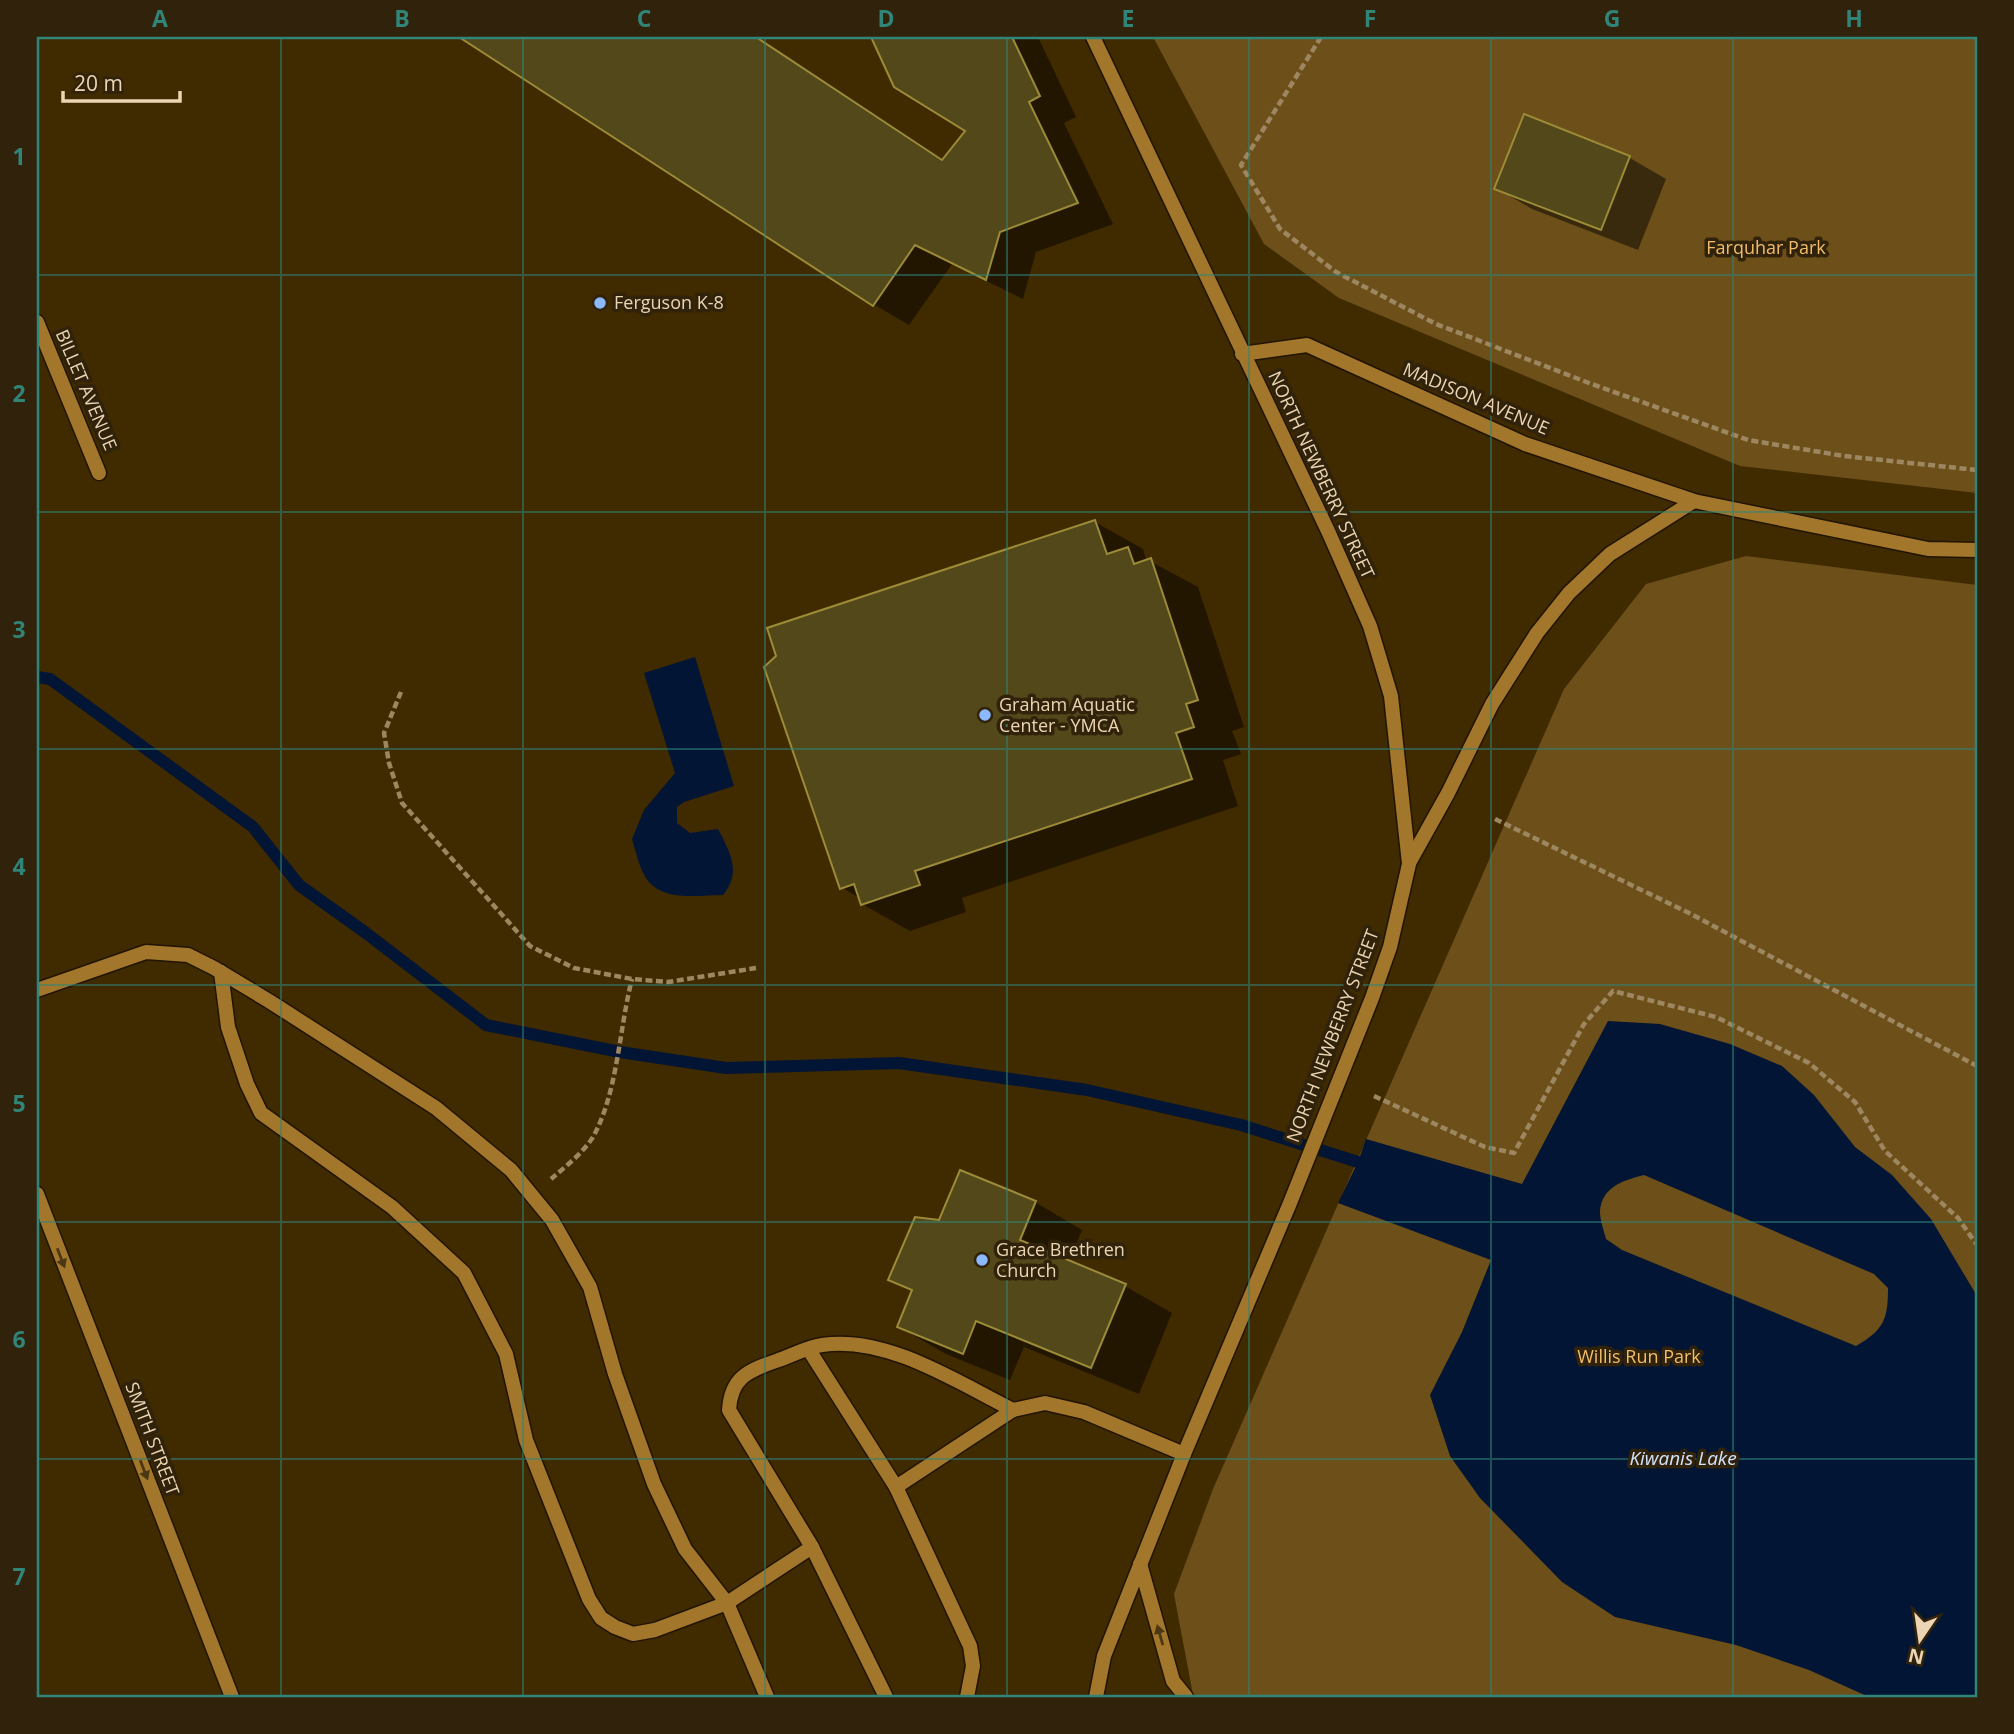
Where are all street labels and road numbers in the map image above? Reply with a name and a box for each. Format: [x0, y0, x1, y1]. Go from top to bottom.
street label: BILLET AVENUE [51, 326, 123, 454]
street label: MADISON AVENUE [1400, 356, 1553, 440]
street label: NORTH NEWBERRY STREET [1263, 367, 1381, 582]
street label: NORTH NEWBERRY STREET [1280, 926, 1384, 1145]
street label: SMITH STREET [120, 1378, 186, 1499]

